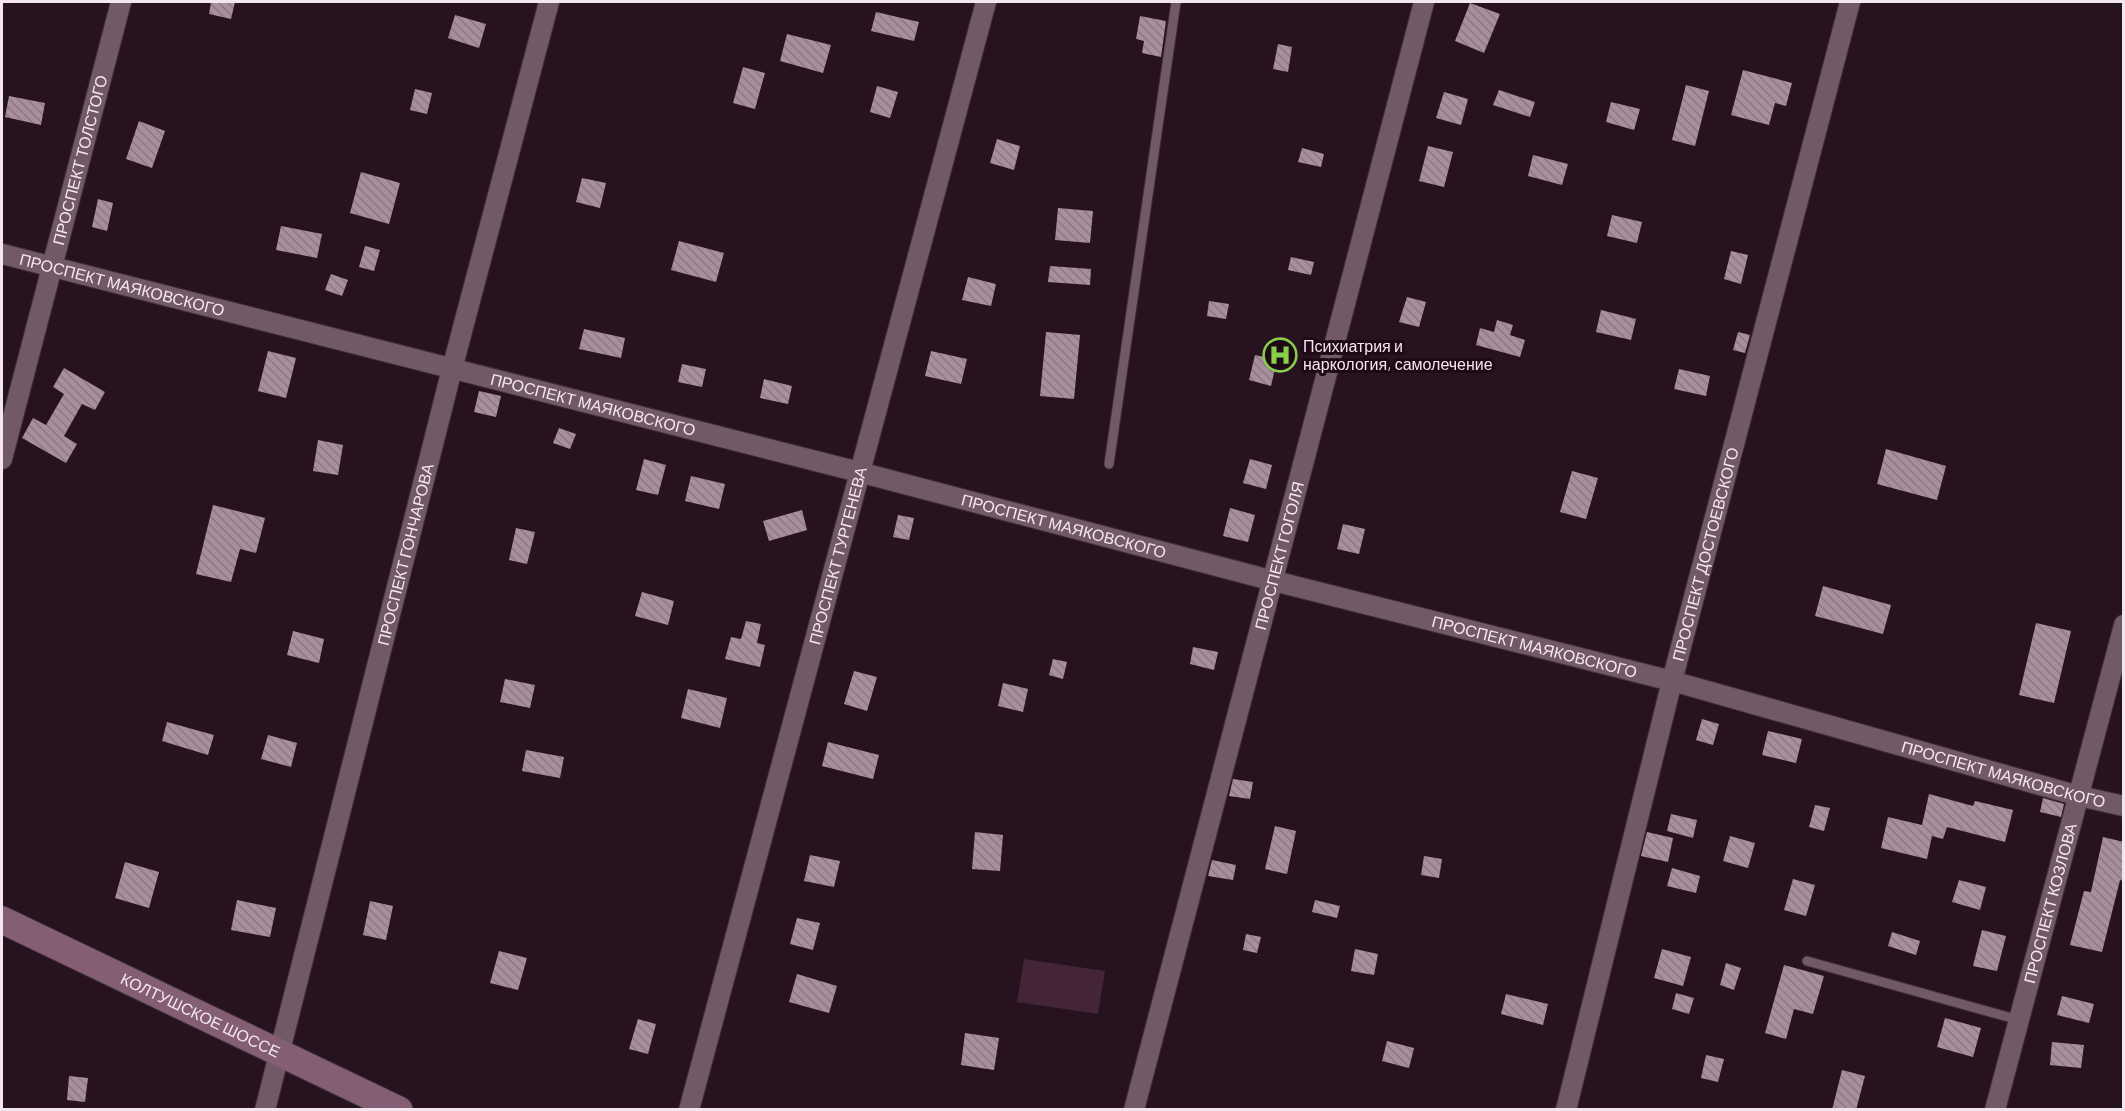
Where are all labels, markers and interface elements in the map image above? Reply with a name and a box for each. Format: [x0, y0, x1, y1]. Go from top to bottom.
street label: ПРОСПЕКТ ТОЛСТОГО [48, 73, 111, 247]
street label: ПРОСПЕКТ МАЯКОВСКОГО [18, 249, 227, 319]
place label: Психиатрия и наркология, самолечение [1303, 336, 1493, 373]
hospital icon: Психиатрия и наркология, самолечение [1262, 337, 1298, 373]
street label: ПРОСПЕКТ МАЯКОВСКОГО [489, 369, 698, 439]
street label: ПРОСПЕКТ ДОСТОЕВСКОГО [1668, 445, 1742, 663]
street label: ПРОСПЕКТ ГОНЧАРОВА [373, 461, 437, 647]
street label: ПРОСПЕКТ ТУРГЕНЕВА [804, 464, 870, 646]
street label: ПРОСПЕКТ ГОГОЛЯ [1250, 479, 1307, 632]
street label: ПРОСПЕКТ МАЯКОВСКОГО [959, 489, 1168, 561]
street label: ПРОСПЕКТ МАЯКОВСКОГО [1430, 611, 1639, 681]
street label: ПРОСПЕКТ МАЯКОВСКОГО [1899, 736, 2107, 811]
street label: ПРОСПЕКТ КОЗЛОВА [2019, 820, 2080, 985]
street label: КОЛТУШСКОЕ ШОССЕ [118, 968, 283, 1061]

